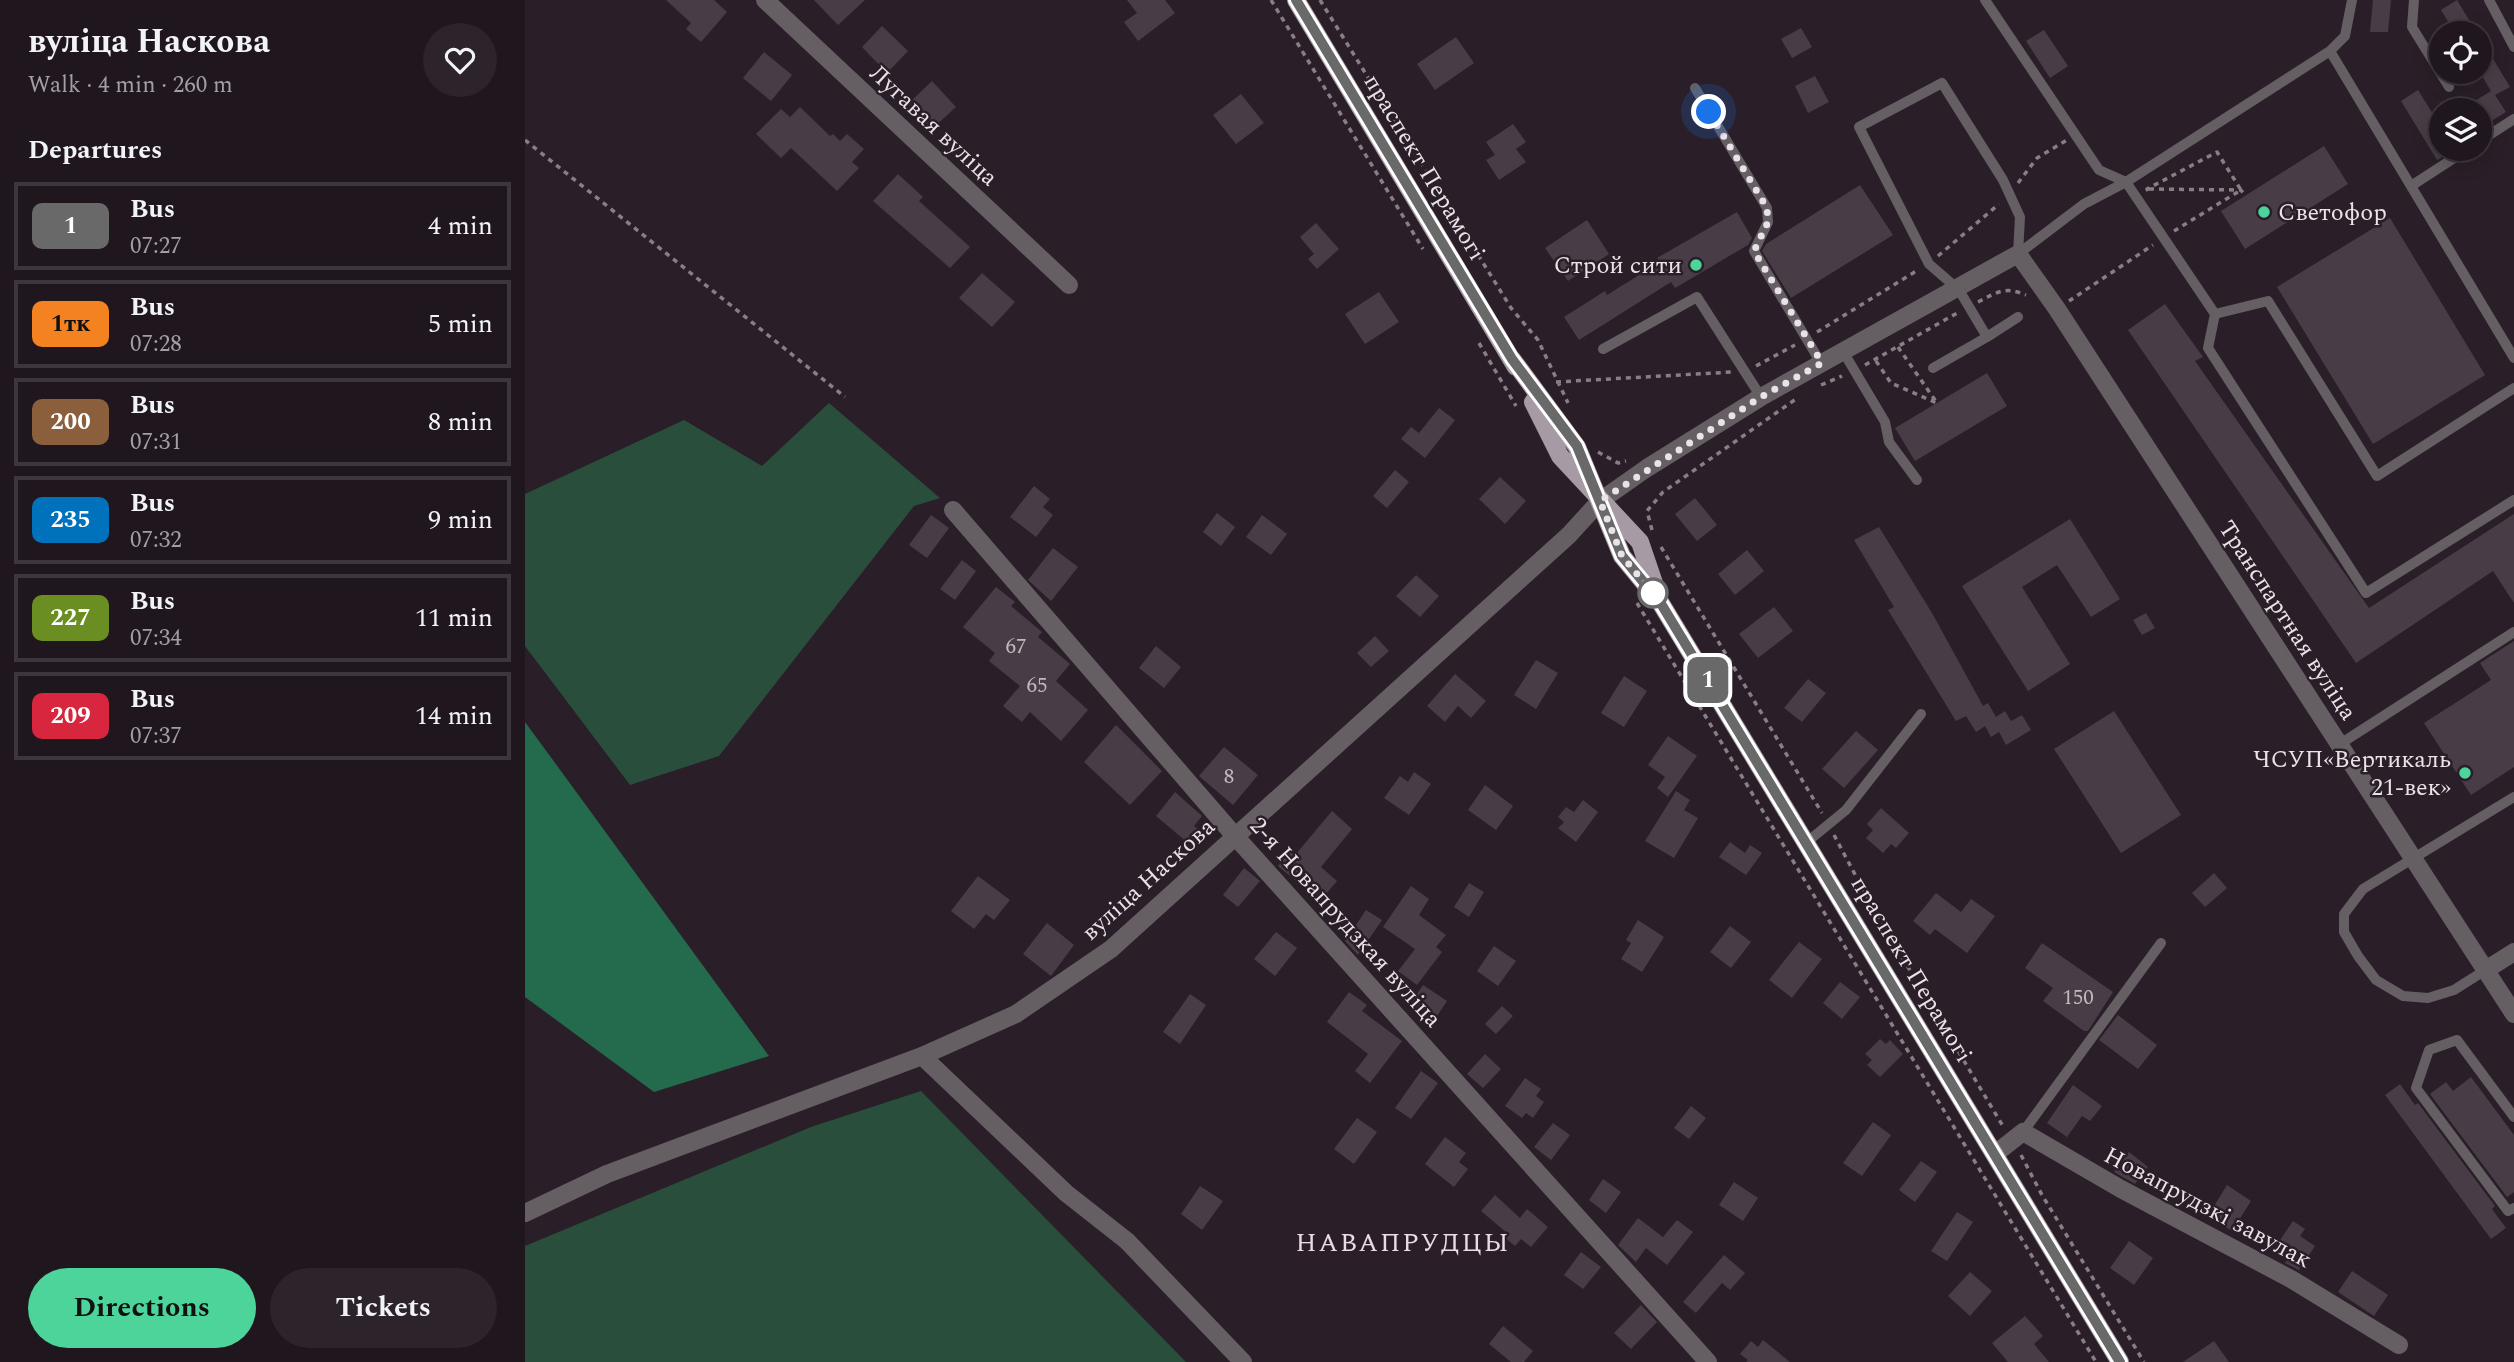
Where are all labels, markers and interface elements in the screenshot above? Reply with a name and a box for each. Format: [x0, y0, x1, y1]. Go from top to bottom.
text: вуліца Наскова [28, 17, 270, 67]
map controls [2429, 21, 2492, 161]
button: locate [2429, 21, 2492, 84]
button: heart [423, 23, 497, 97]
street label: Лугавая вуліца [861, 56, 1006, 195]
street label: праспект Перамогі [1354, 67, 1494, 268]
text: Walk · 4 min · 260 m [28, 68, 233, 103]
your location [1691, 94, 1726, 129]
button: layers [2429, 98, 2492, 161]
text: Departures [28, 130, 162, 170]
text: Bus [130, 189, 175, 229]
place label: Светофор [2278, 195, 2387, 231]
marker: Светофор [2256, 204, 2272, 220]
text: 4 min [428, 206, 493, 246]
text: 1 [64, 208, 77, 244]
text: 07:27 [130, 229, 182, 264]
place label: Строй сити [1554, 248, 1682, 284]
marker: Строй сити [1688, 257, 1704, 273]
text: Bus [130, 287, 175, 327]
text: 5 min [428, 304, 493, 344]
text: 1тк [50, 306, 91, 342]
text: 07:28 [130, 327, 182, 362]
text: Bus [130, 385, 175, 425]
text: 8 min [428, 402, 493, 442]
text: 200 [50, 404, 91, 440]
text: 07:31 [130, 425, 182, 460]
text: Bus [130, 483, 175, 523]
text: 9 min [428, 500, 493, 540]
text: 235 [50, 502, 91, 538]
street label: Транспартная вуліца [2209, 513, 2366, 728]
text: 07:32 [130, 523, 182, 558]
unlabelled marker [1638, 578, 1668, 608]
text: Bus [130, 581, 175, 621]
text: 11 min [415, 598, 493, 638]
text: 227 [50, 600, 91, 636]
text: 07:34 [130, 621, 182, 656]
house number: 67 [1006, 631, 1027, 663]
line badge: 1 [1685, 657, 1731, 703]
text: 1 [1701, 662, 1715, 698]
house number: 65 [1027, 670, 1048, 702]
text: Bus [130, 679, 175, 719]
text: 14 min [415, 696, 493, 736]
text: 209 [50, 698, 91, 734]
text: 07:37 [130, 719, 182, 754]
place label: ЧСУП«Вертикаль 21-век» [2253, 742, 2451, 806]
house number: 8 [1224, 761, 1234, 793]
marker: ЧСУП«Вертикаль 21-век» [2457, 765, 2473, 781]
street label: 2-я Новапрудзкая вуліца [1241, 809, 1450, 1036]
street label: вуліца Наскова [1074, 810, 1224, 950]
street label: праспект Перамогі [1841, 869, 1981, 1070]
house number: 150 [2062, 982, 2094, 1014]
street label: Новапрудзкі завулак [2097, 1138, 2318, 1278]
district label: НАВАПРУДЦЫ [1295, 1223, 1511, 1263]
button: Directions [28, 1268, 256, 1348]
button: Tickets [270, 1268, 497, 1348]

